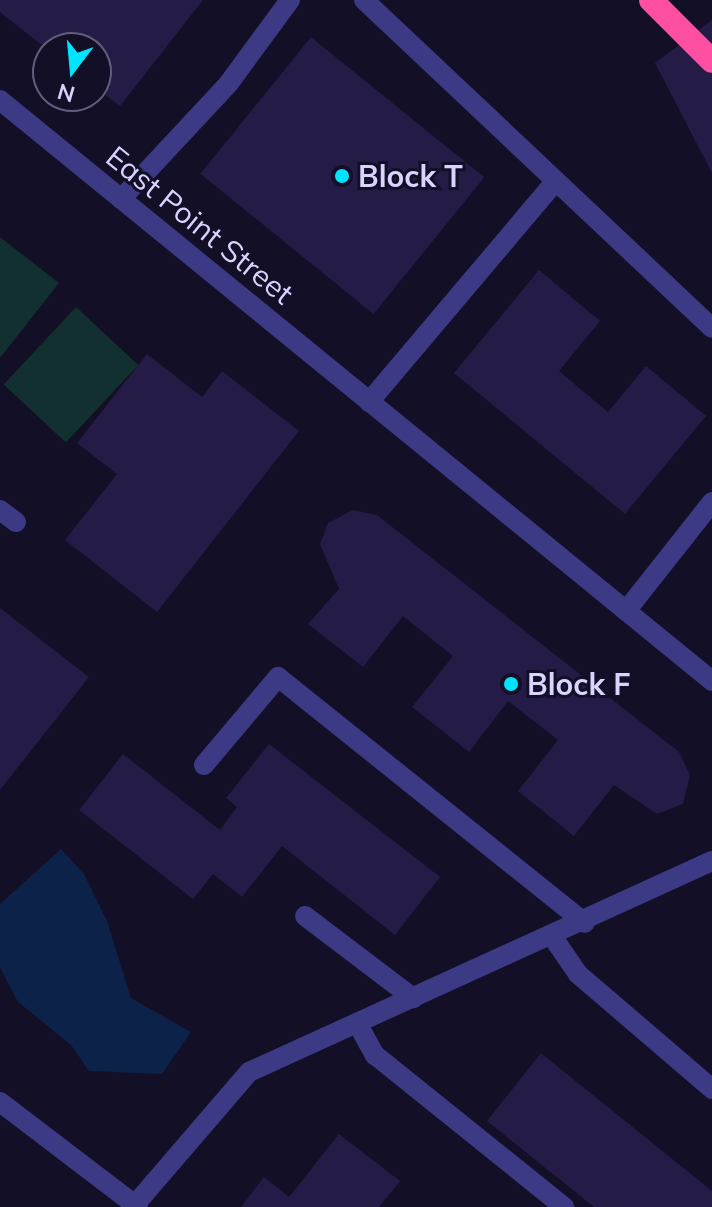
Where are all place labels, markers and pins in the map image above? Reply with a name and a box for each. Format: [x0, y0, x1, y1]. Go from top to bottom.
place label: Block T [358, 158, 463, 194]
marker: Block T [333, 167, 351, 185]
place label: Block F [527, 666, 630, 702]
marker: Block F [502, 675, 520, 693]

